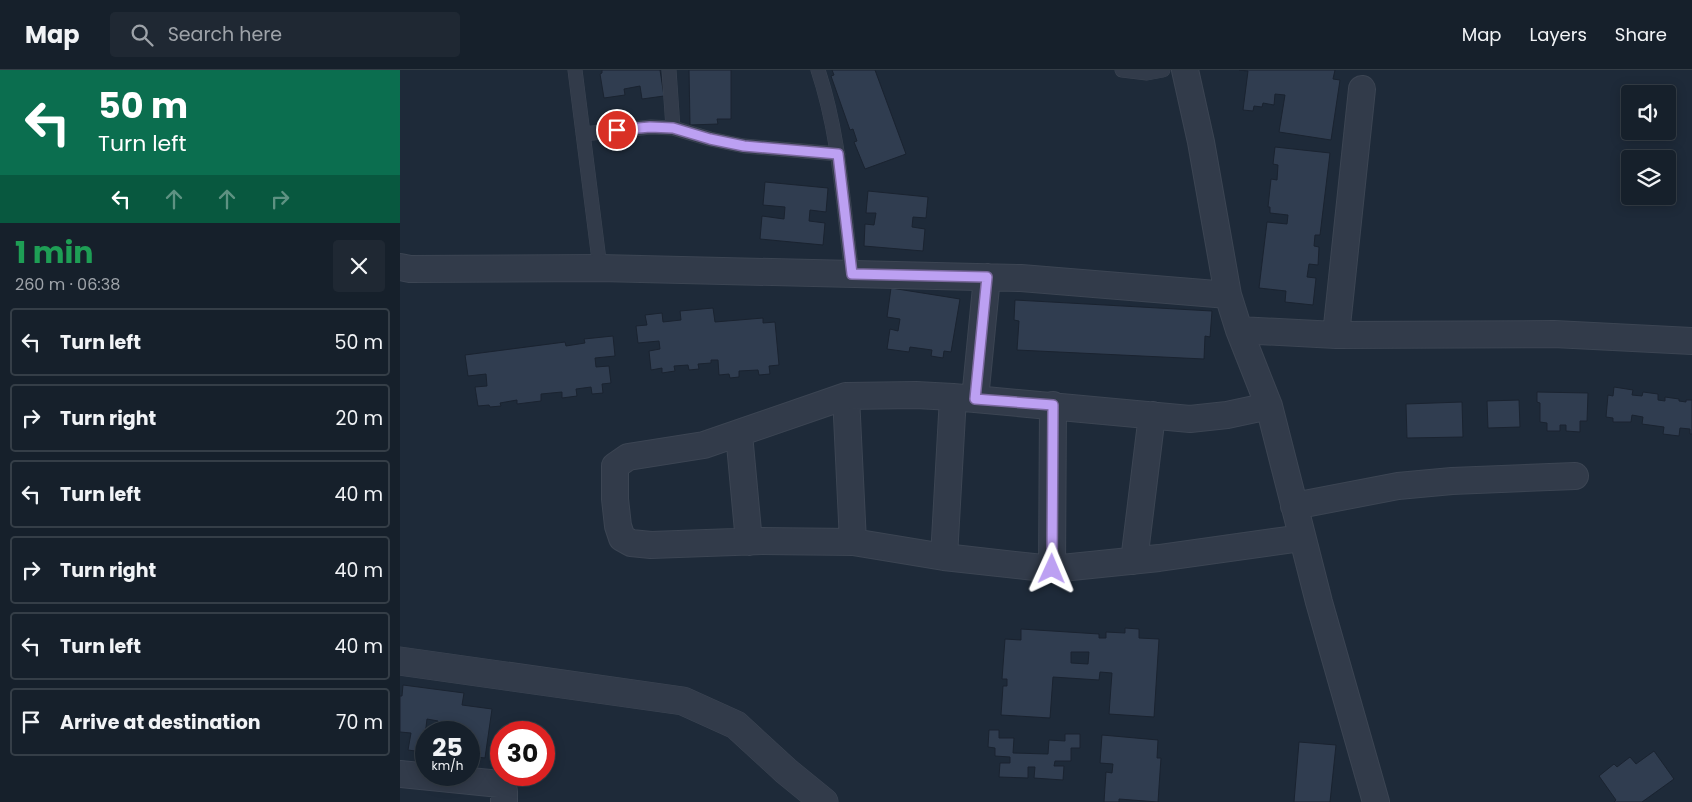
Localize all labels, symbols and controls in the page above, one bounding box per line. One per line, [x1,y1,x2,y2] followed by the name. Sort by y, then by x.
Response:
[110,12,460,57] search box
[25,18,80,51] text: Map
[128,21,156,49] icon: search
[168,21,282,48] text: Search here
[1462,22,1502,47] text: Map
[1530,22,1587,47] text: Layers
[1615,22,1667,47] text: Share
[98,81,188,130] text: 50 m
[1621,85,1676,205] map controls
[1621,85,1676,140] button: sound
[15,90,80,155] icon: left
[596,109,638,151] pin
[603,116,631,144] icon: arrive
[98,128,186,159] text: Turn left
[1621,150,1676,205] button: layers
[107,185,135,213] icon: left
[160,185,188,213] icon: ahead
[213,185,241,213] icon: ahead
[266,185,294,213] icon: right
[15,231,93,274] text: 1 min
[333,240,385,292] button: close
[15,273,120,296] text: 260 m · 06:38
[17,328,45,356] icon: left
[60,329,141,356] text: Turn left
[334,329,383,356] text: 50 m
[17,404,45,432] icon: right
[60,405,156,432] text: Turn right
[335,405,383,432] text: 20 m
[17,480,45,508] icon: left
[60,481,141,508] text: Turn left
[334,481,383,508] text: 40 m
[1025,542,1077,594] position arrow
[17,556,45,584] icon: right
[60,557,156,584] text: Turn right
[334,557,383,584] text: 40 m
[17,632,45,660] icon: left
[60,633,141,660] text: Turn left
[334,633,383,660] text: 40 m
[17,708,45,736] icon: arrive
[60,709,261,736] text: Arrive at destination
[336,709,383,736] text: 70 m
[490,721,555,786] speed limit sign: 30
[432,730,463,765] text: 25
[432,757,463,774] text: km/h

